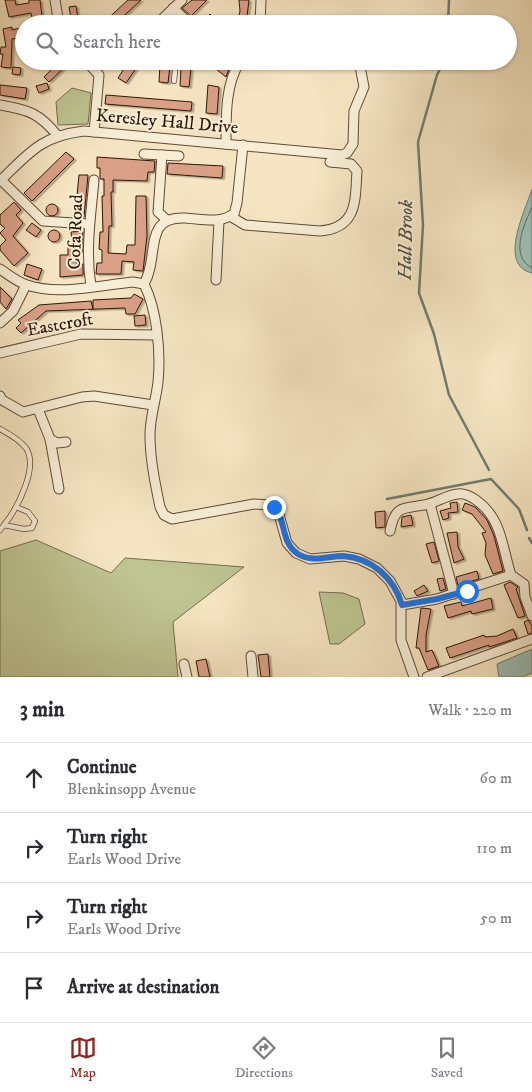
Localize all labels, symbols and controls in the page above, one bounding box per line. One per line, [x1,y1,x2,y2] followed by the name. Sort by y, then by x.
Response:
[15,15,517,70] search box
[33,29,61,57] icon: search
[73,31,161,54] text: Search here
[95,105,239,139] street label: Keresley Hall Drive
[64,194,88,270] street label: Cofa Road
[394,200,418,281] water label: Hall Brook
[25,308,95,342] street label: Eastcroft
[263,496,286,519] route end
[456,580,479,603] route start
[20,697,65,723] text: 3 min
[428,700,512,720] text: Walk · 220 m
[67,756,137,779] text: Continue
[20,764,48,792] icon: ahead
[480,768,512,788] text: 60 m
[67,779,196,799] text: Blenkinsopp Avenue
[67,826,147,849] text: Turn right
[20,834,48,862] icon: right
[476,838,512,858] text: 110 m
[67,849,181,869] text: Earls Wood Drive
[67,896,147,919] text: Turn right
[20,904,48,932] icon: right
[480,908,512,928] text: 50 m
[67,919,181,939] text: Earls Wood Drive
[20,974,48,1002] icon: arrive
[67,976,219,999] text: Arrive at destination
[69,1034,97,1082] tab: Map
[235,1034,293,1082] tab: Directions
[431,1034,463,1082] tab: Saved

